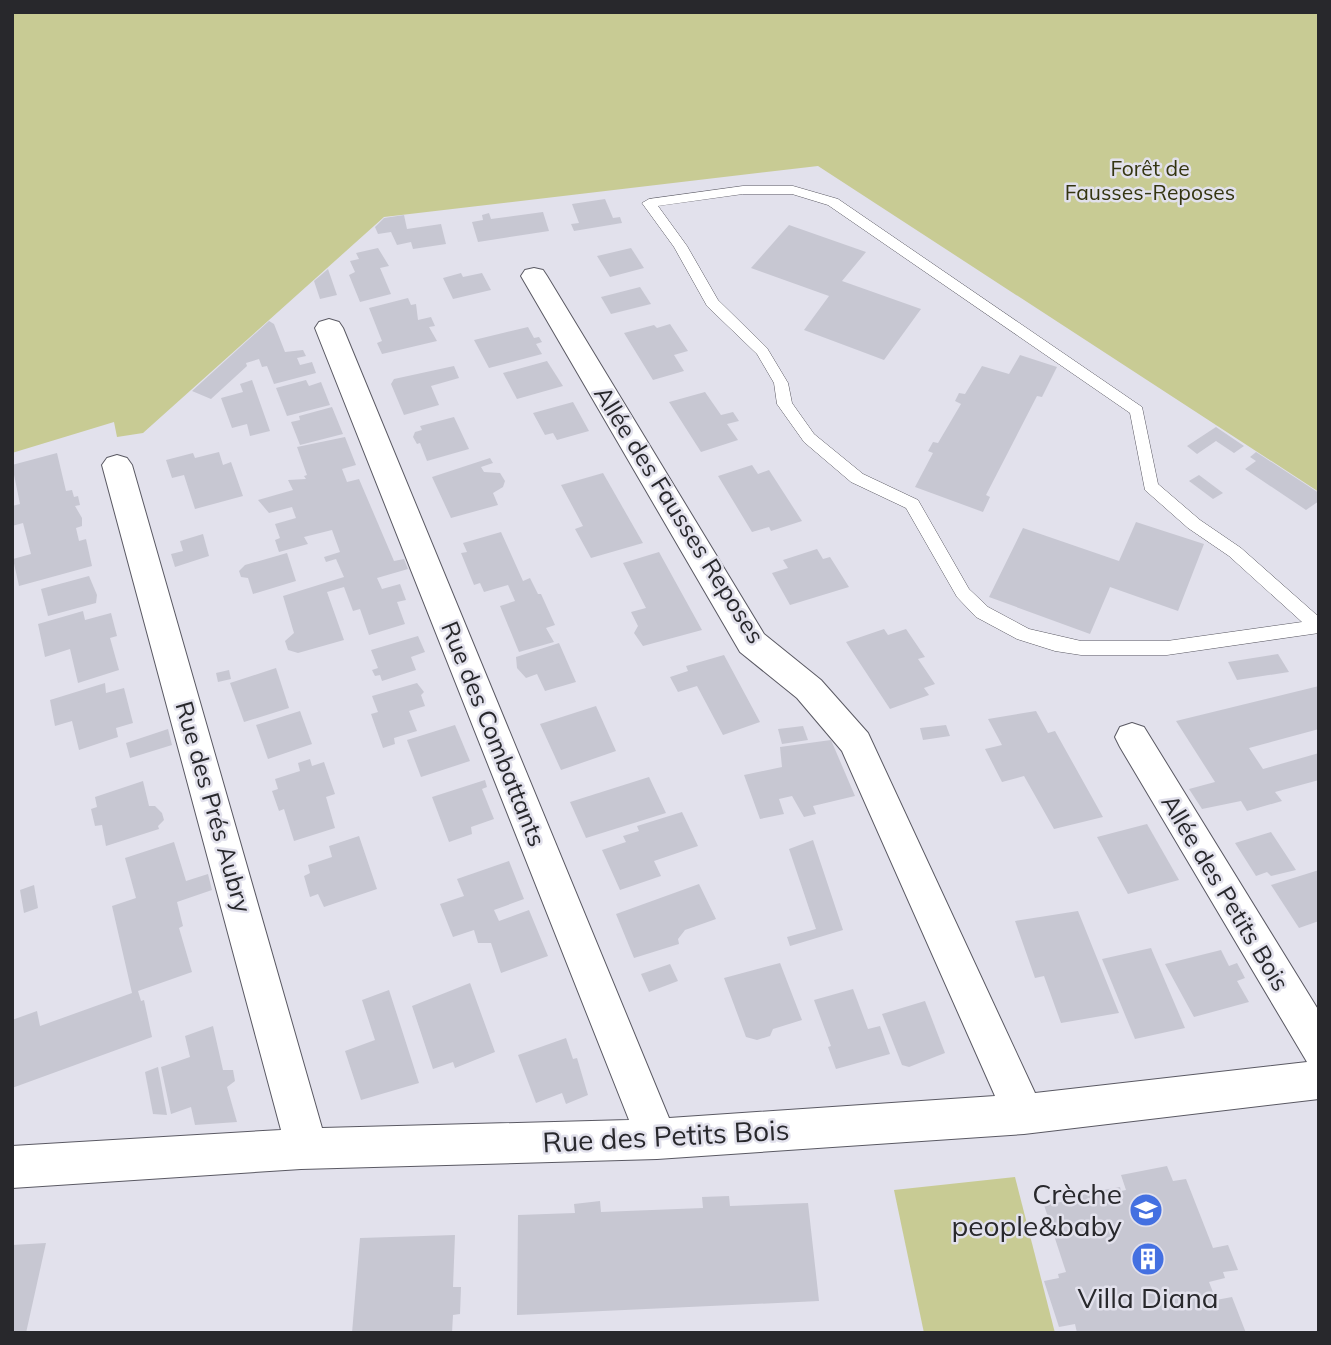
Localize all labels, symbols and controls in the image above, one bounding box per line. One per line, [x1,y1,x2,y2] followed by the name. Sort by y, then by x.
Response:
[1065,155,1235,205] park label: Forêt de Fausses-Reposes
[588,380,771,649] street label: Allée des Fausses Reposes
[435,617,553,850] street label: Rue des Combattants
[169,698,259,916] street label: Rue des Prés Aubry
[1155,789,1296,996] street label: Allée des Petits Bois
[542,1112,790,1159] street label: Rue des Petits Bois
[951,1176,1122,1243] place label: Crèche people&baby
[1127,1191,1165,1229] school or university icon: Crèche people&baby
[1129,1240,1167,1278] building icon: Villa Diana
[1077,1280,1219,1315] place label: Villa Diana

